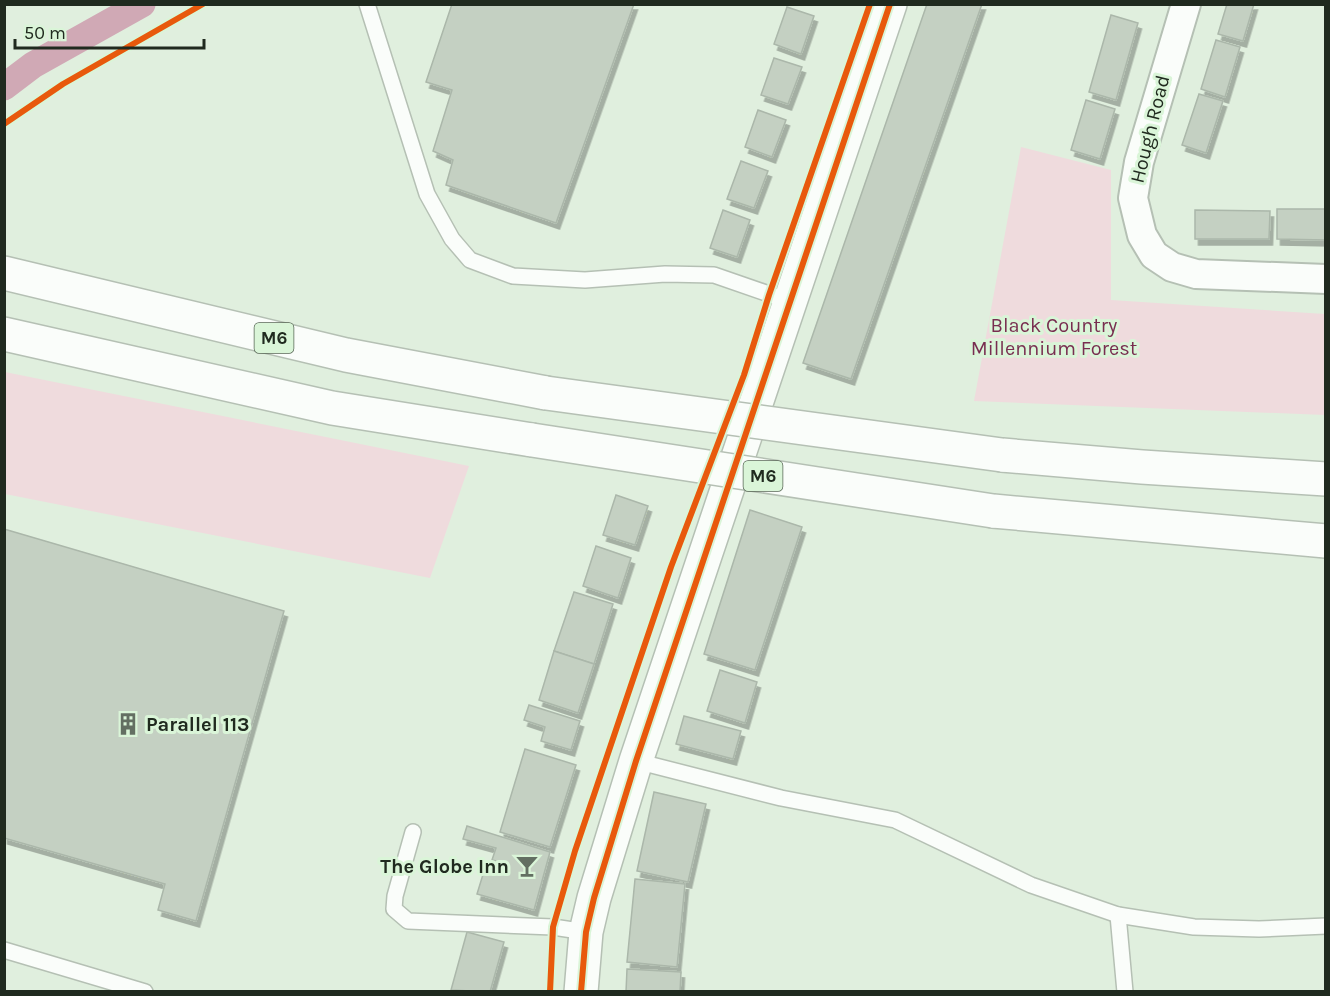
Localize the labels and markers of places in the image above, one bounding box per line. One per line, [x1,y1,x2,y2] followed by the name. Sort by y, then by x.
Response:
[115,711,141,737] building icon: Parallel 113
[146,713,250,736] place label: Parallel 113
[514,853,540,879] bar icon: The Globe Inn
[380,855,509,878] place label: The Globe Inn

